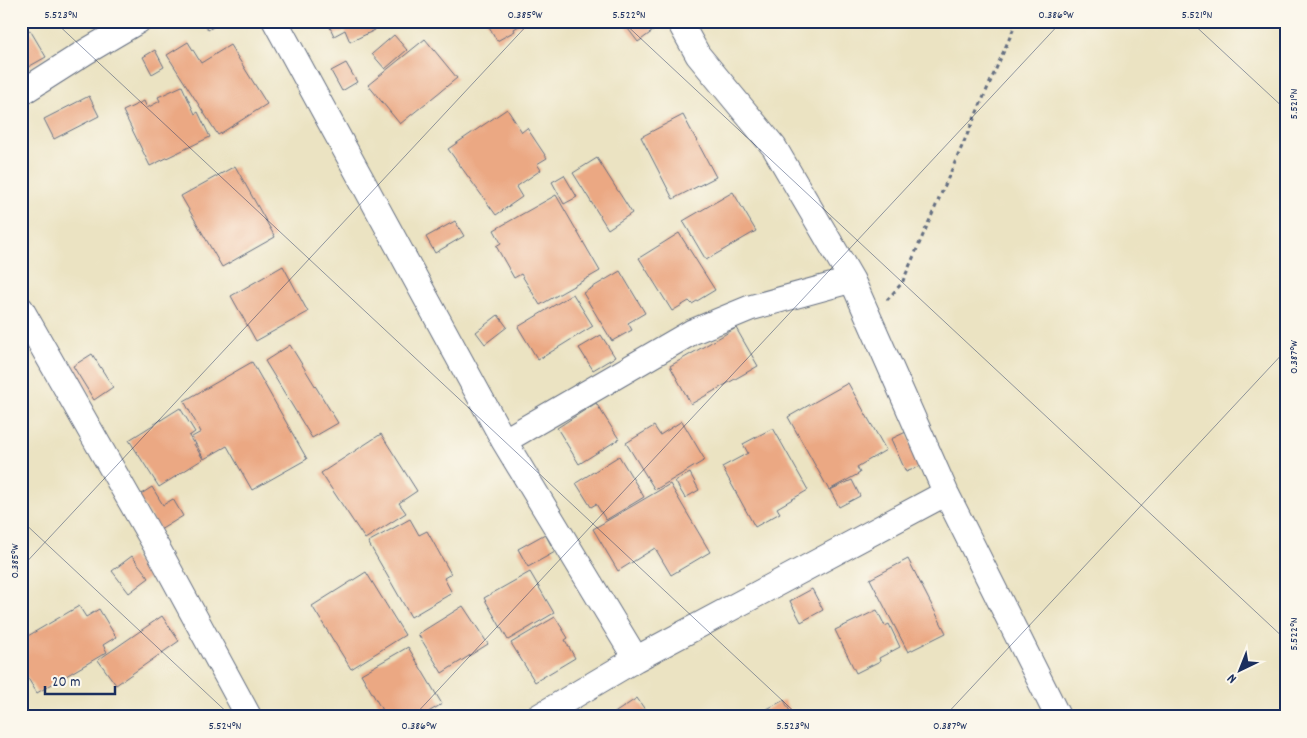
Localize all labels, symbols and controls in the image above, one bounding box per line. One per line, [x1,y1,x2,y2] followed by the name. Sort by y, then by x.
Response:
[44,7,78,24] text: 5.523°N
[508,7,543,24] text: 0.385°W
[612,7,646,24] text: 5.522°N
[1038,7,1074,24] text: 0.386°W
[1182,7,1212,24] text: 5.521°N
[1286,89,1303,119] text: 5.521°N
[1286,340,1303,374] text: 0.387°W
[7,543,24,578] text: 0.385°W
[1286,617,1303,651] text: 5.522°N
[1214,646,1264,696] north arrow
[45,663,115,695] scale bar
[1223,668,1242,688] text: N
[52,672,80,694] text: 20 m
[208,718,242,735] text: 5.524°N
[401,718,437,735] text: 0.386°W
[776,718,810,735] text: 5.523°N
[933,718,967,735] text: 0.387°W

